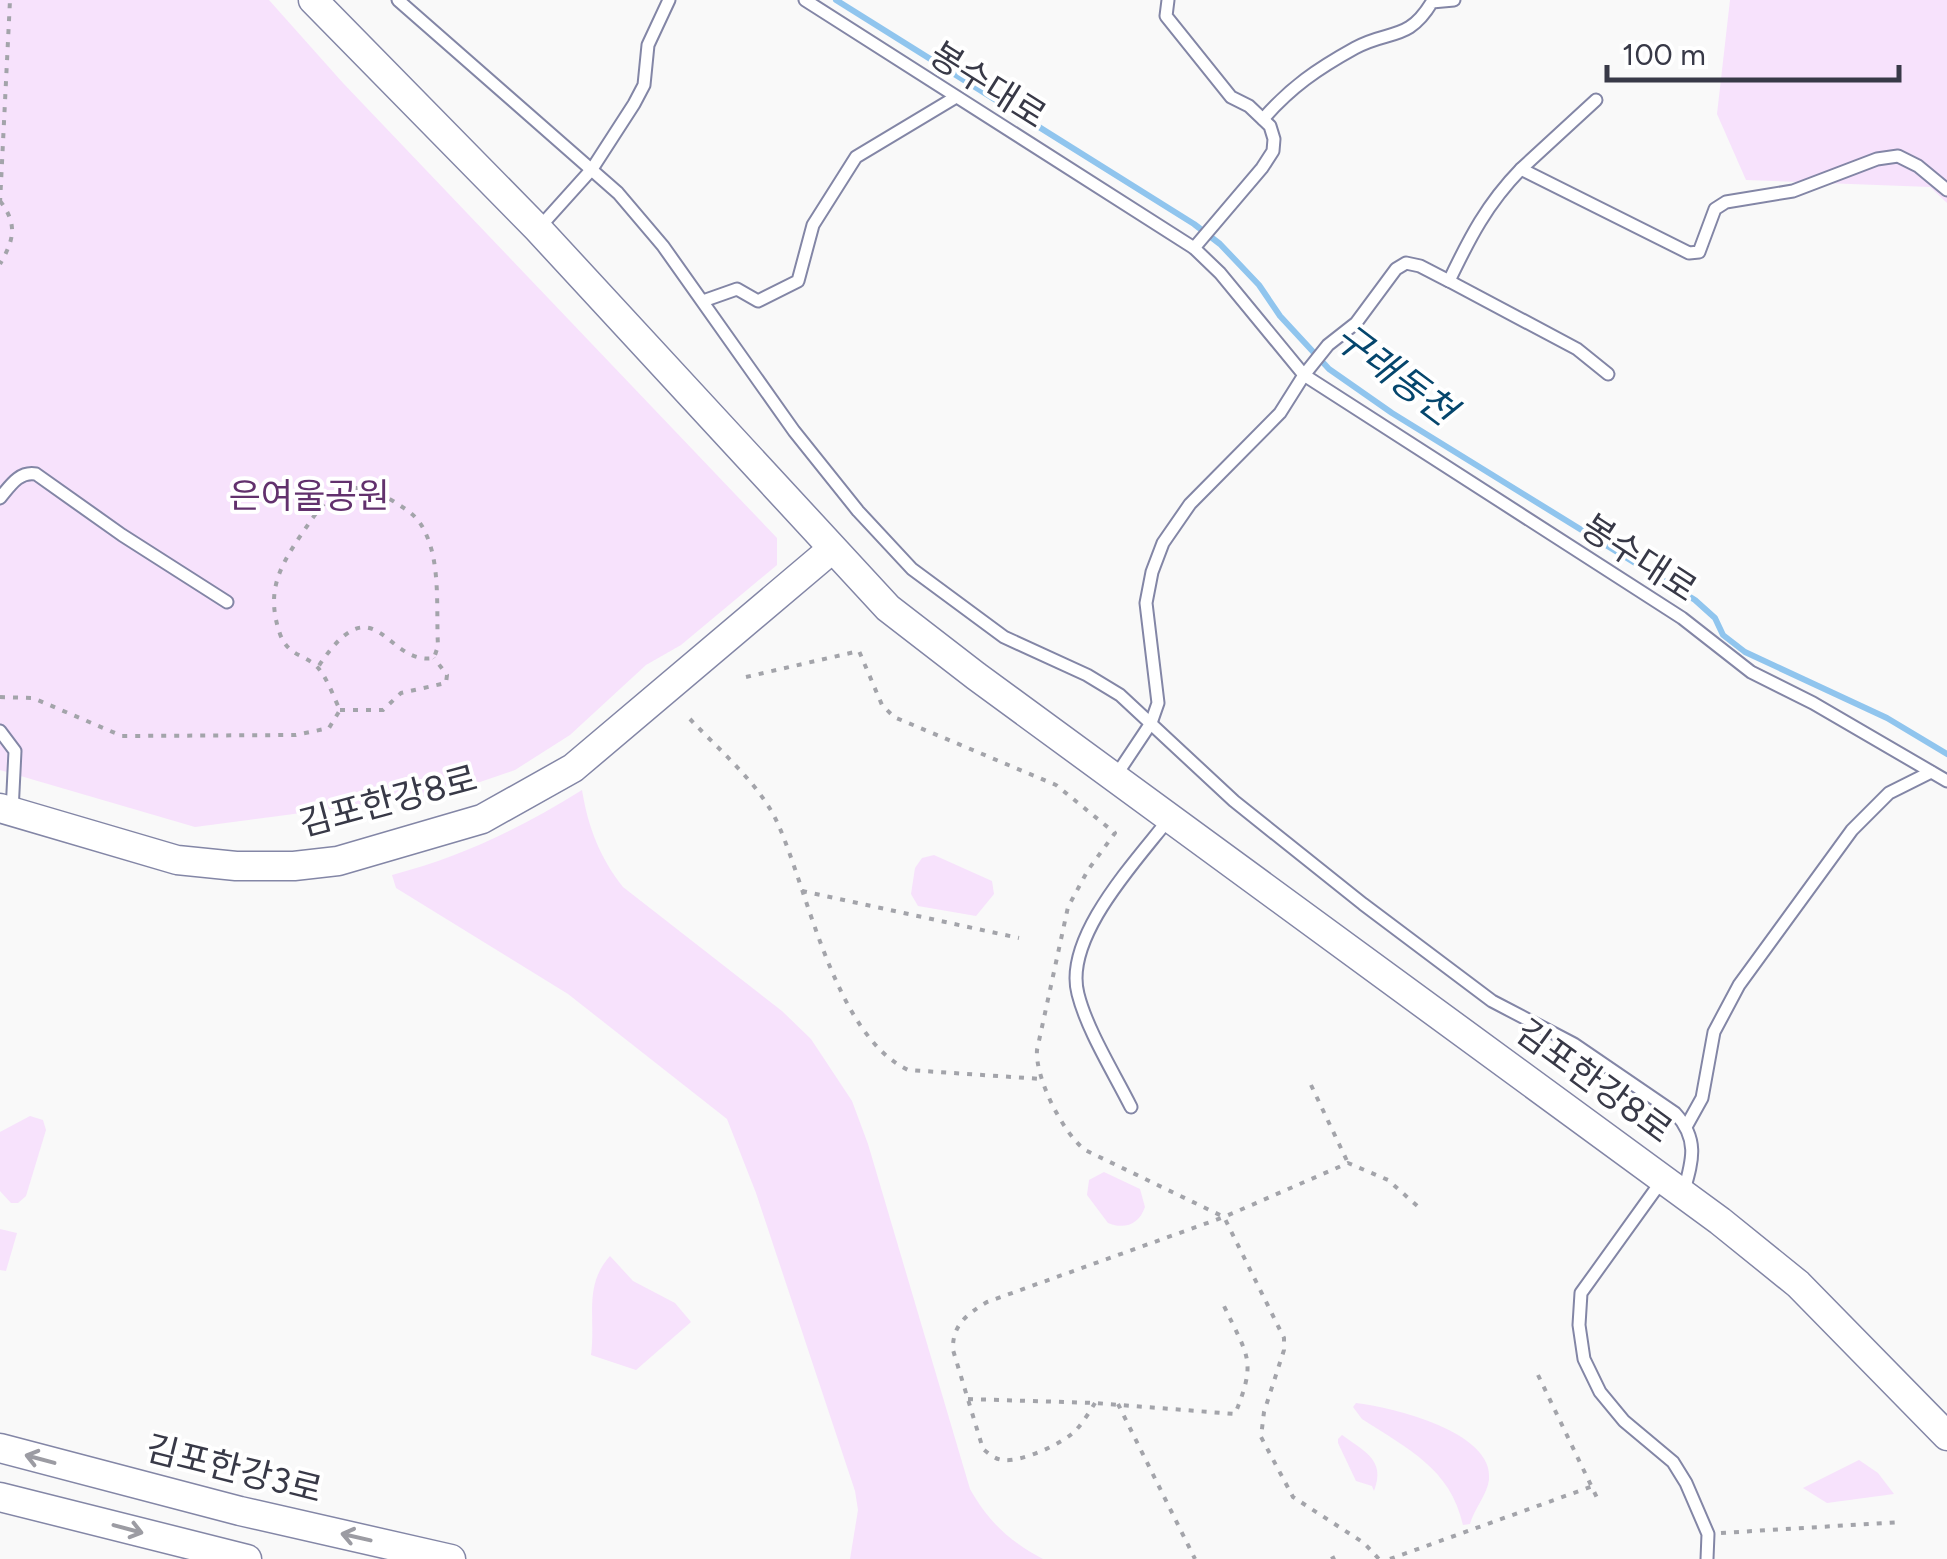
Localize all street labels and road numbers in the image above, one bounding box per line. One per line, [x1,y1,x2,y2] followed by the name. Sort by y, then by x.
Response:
[922,33,1054,137] street label: 봉수대로
[1574,505,1704,611] street label: 봉수대로
[294,757,482,845] street label: 김포한강8로
[1508,1010,1680,1152] street label: 김포한강8로
[142,1427,326,1511] street label: 김포한강3로

